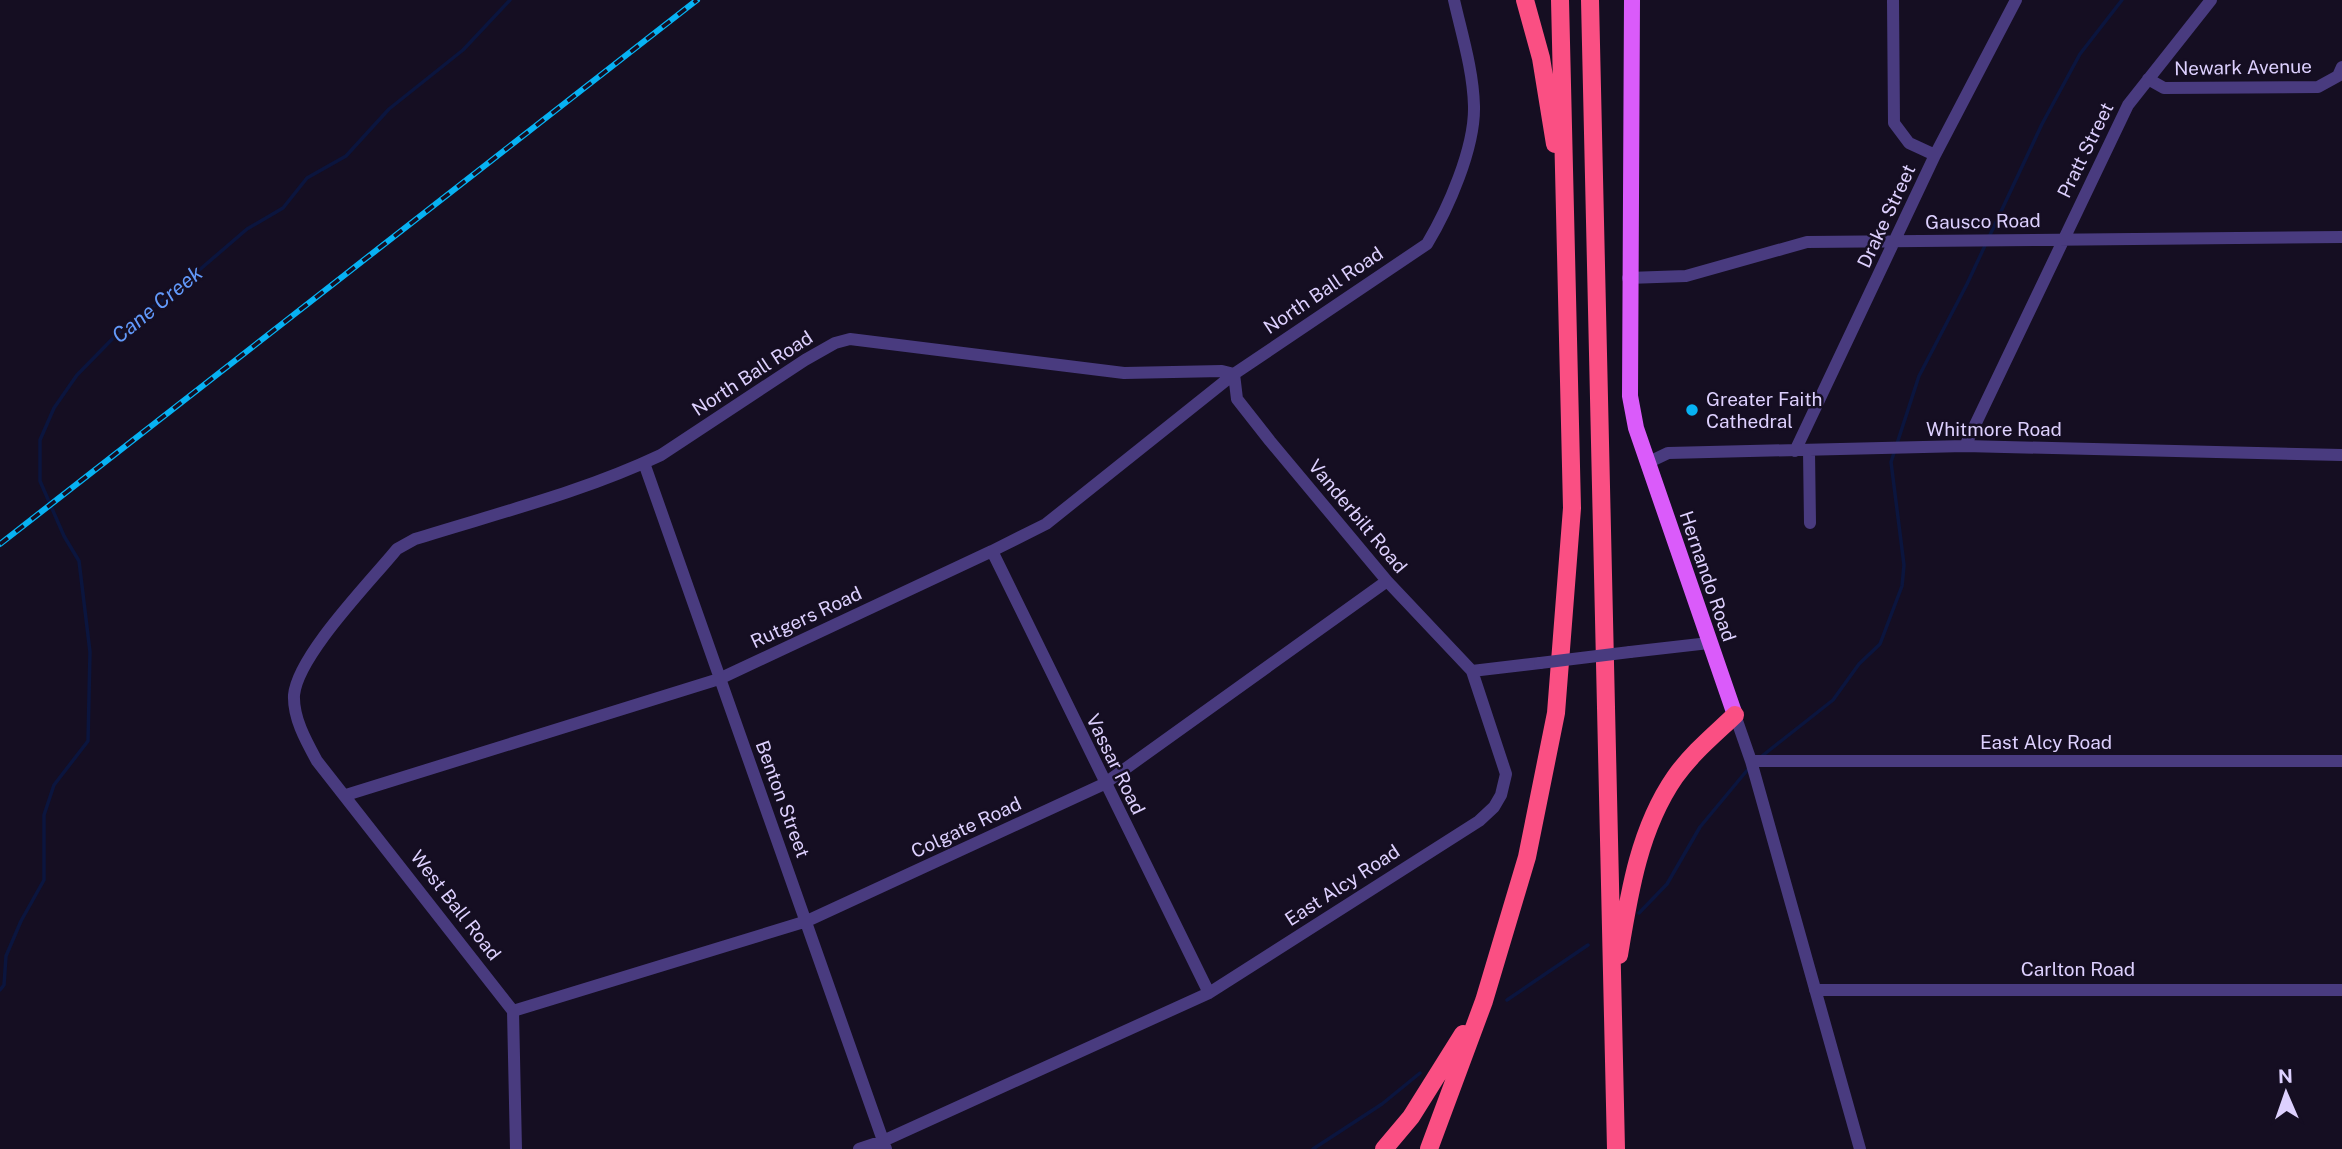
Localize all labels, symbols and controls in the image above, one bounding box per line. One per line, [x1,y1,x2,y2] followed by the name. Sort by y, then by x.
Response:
[2174,55,2312,79] street label: Newark Avenue
[2052,99,2118,201] street label: Pratt Street
[1852,161,1920,271] street label: Drake Street
[1925,209,2041,233] street label: Gausco Road
[1259,242,1387,338] street label: North Ball Road
[107,260,208,348] water label: Cane Creek
[688,326,816,420] street label: North Ball Road
[1706,388,1823,432] place label: Greater Faith Cathedral
[1684,402,1700,418] marker: Greater Faith Cathedral
[1926,418,2062,440] street label: Whitmore Road
[1304,455,1412,577] street label: Vanderbilt Road
[1675,508,1741,644] street label: Hernando Road
[747,582,865,652] street label: Rutgers Road
[1082,710,1150,818] street label: Vassar Road
[1980,731,2112,753] street label: East Alcy Road
[752,737,814,861] street label: Benton Street
[908,792,1024,862] street label: Colgate Road
[1281,840,1403,930] street label: East Alcy Road
[406,846,506,964] street label: West Ball Road
[2021,958,2135,980] street label: Carlton Road
[2251,1058,2321,1128] north arrow
[2278,1065,2293,1087] text: N

